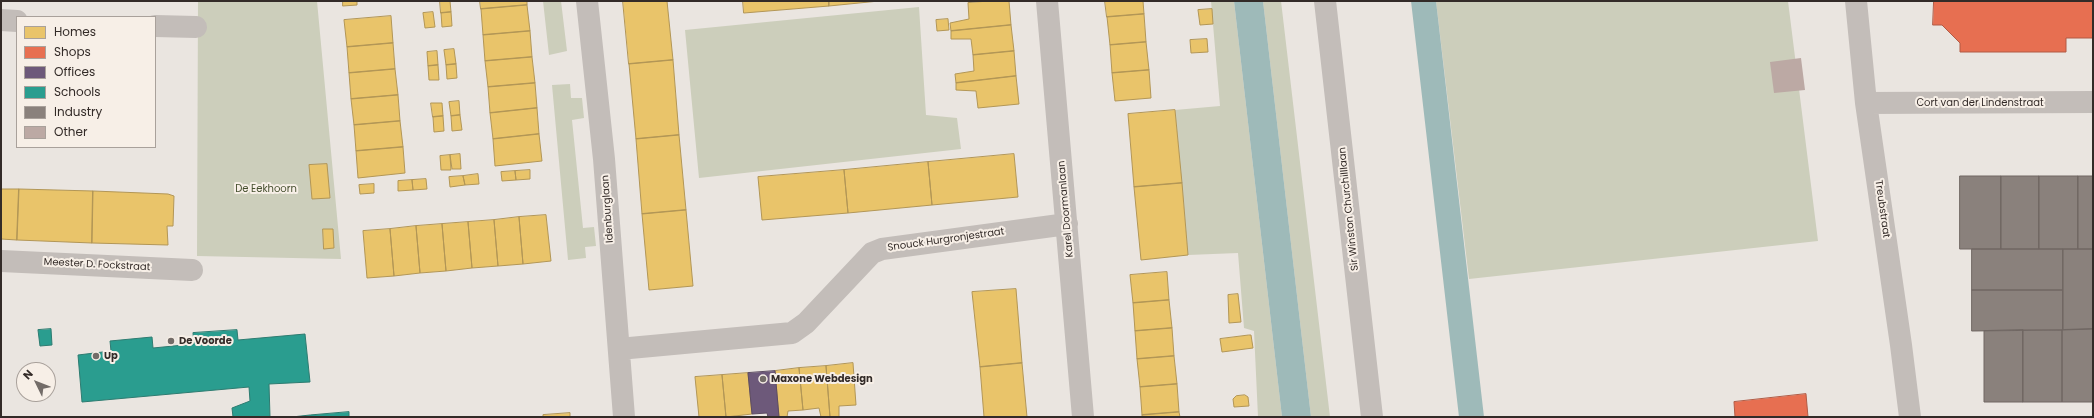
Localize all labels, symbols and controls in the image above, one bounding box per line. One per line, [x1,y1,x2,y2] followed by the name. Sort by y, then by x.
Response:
[16,16,156,148] legend
[54,23,96,40] text: Homes
[54,43,91,60] text: Shops
[54,63,95,80] text: Offices
[54,83,101,100] text: Schools
[1916,97,2044,109] street label: Cort van der Lindenstraat
[54,103,102,120] text: Industry
[54,123,87,140] text: Other
[1337,147,1361,271] street label: Sir Winston Churchilllaan
[1056,160,1076,258] street label: Karel Doormanlaan
[600,175,616,243] street label: Idenburglaan
[1872,179,1892,239] street label: Treubstraat
[235,183,297,195] park label: De Eekhoorn
[887,226,1005,254] street label: Snouck Hurgronjestraat
[43,256,151,274] street label: Meester D. Fockstraat
[179,335,232,347] place label: De Voorde
[166,336,176,346] marker: De Voorde
[104,350,118,362] place label: Up
[91,351,101,361] marker: Up
[16,362,56,402] north arrow
[19,366,37,383] text: N
[771,373,873,385] place label: Maxone Webdesign
[758,374,768,384] marker: Maxone Webdesign

